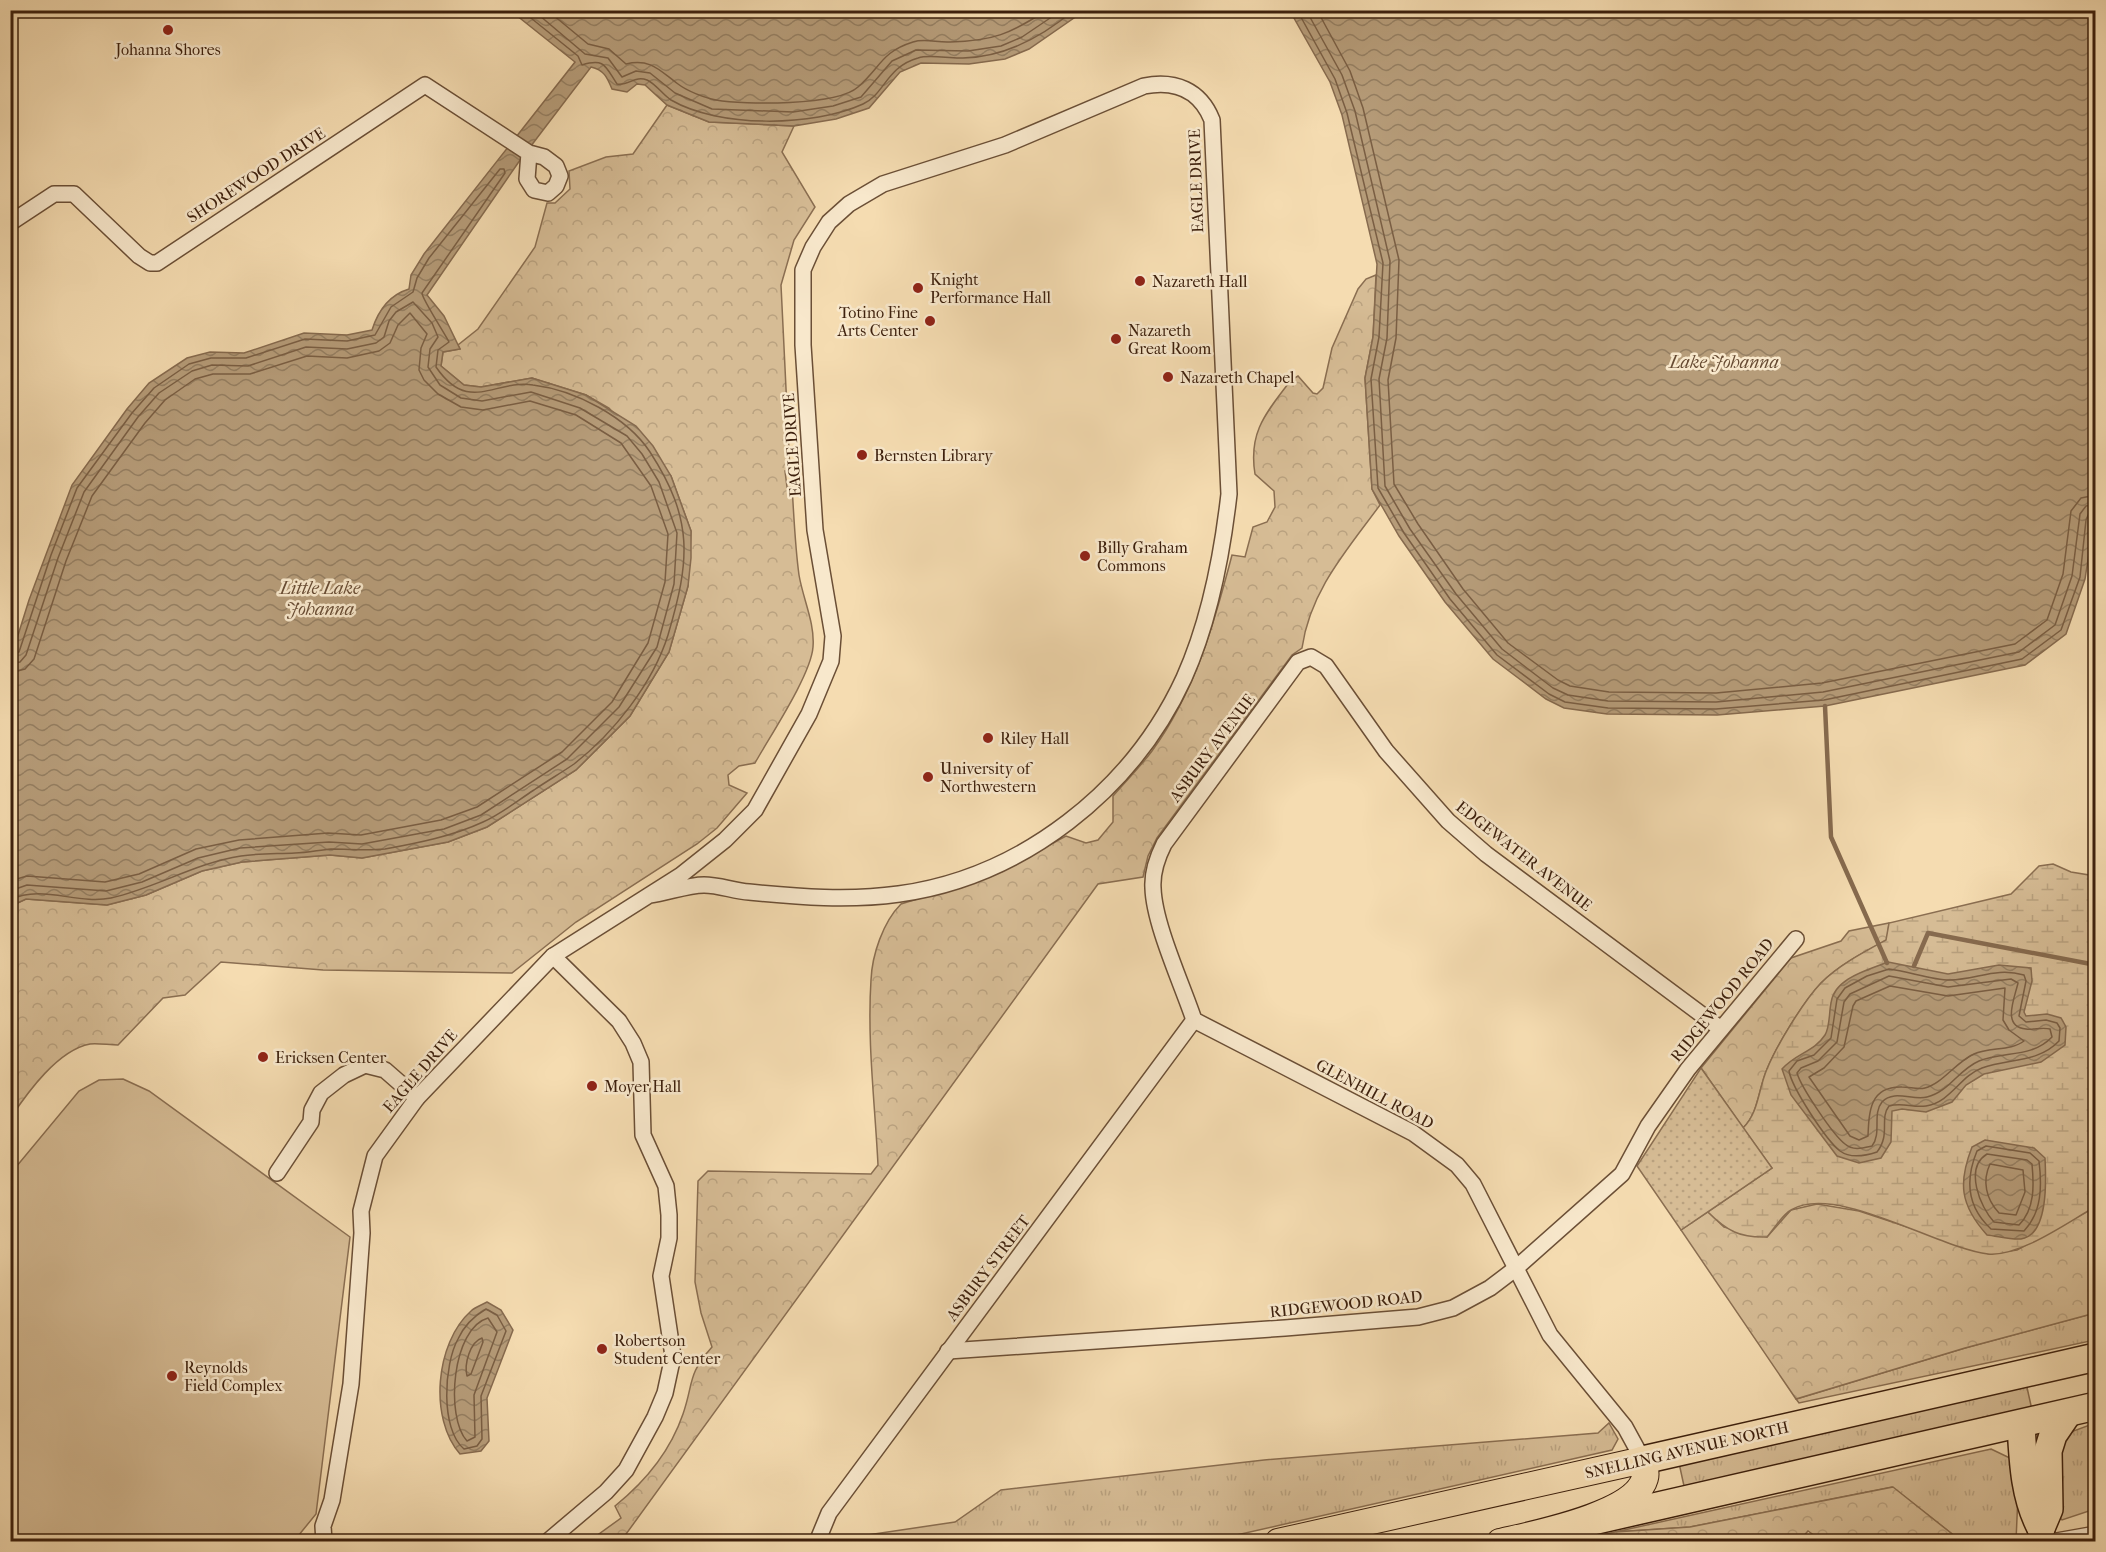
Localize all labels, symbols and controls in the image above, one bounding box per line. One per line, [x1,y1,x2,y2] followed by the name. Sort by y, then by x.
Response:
[161,23,175,37] marker: Johanna Shores
[113,40,221,59] place label: Johanna Shores
[183,123,329,227] street label: SHOREWOOD DRIVE
[1185,128,1207,233] street label: EAGLE DRIVE
[930,270,1052,307] place label: Knight Performance Hall
[1152,272,1248,291] place label: Nazareth Hall
[1133,274,1147,288] marker: Nazareth Hall
[911,281,925,295] marker: Knight Performance Hall
[836,303,918,340] place label: Totino Fine Arts Center
[923,314,937,328] marker: Totino Fine Arts Center
[1128,321,1212,358] place label: Nazareth Great Room
[1109,332,1123,346] marker: Nazareth Great Room
[1667,352,1779,373] water label: Lake Johanna
[1180,368,1295,387] place label: Nazareth Chapel
[1161,370,1175,384] marker: Nazareth Chapel
[779,392,805,498] street label: EAGLE DRIVE
[874,446,993,465] place label: Bernsten Library
[855,448,869,462] marker: Bernsten Library
[1097,538,1189,575] place label: Billy Graham Commons
[1078,549,1092,563] marker: Billy Graham Commons
[278,578,361,620] water label: Little Lake Johanna
[1165,690,1259,807] street label: ASBURY AVENUE
[1000,729,1070,748] place label: Riley Hall
[981,731,995,745] marker: Riley Hall
[940,759,1037,796] place label: University of Northwestern
[921,770,935,784] marker: University of Northwestern
[1452,797,1596,915] street label: EDGEWATER AVENUE
[1666,934,1778,1066] street label: RIDGEWOOD ROAD
[379,1025,461,1116] street label: EAGLE DRIVE
[275,1048,386,1067] place label: Ericksen Center
[256,1050,270,1064] marker: Ericksen Center
[1313,1055,1437,1133] street label: GLENHILL ROAD
[604,1077,682,1096] place label: Moyer Hall
[585,1079,599,1093] marker: Moyer Hall
[941,1211,1034,1325] street label: ASBURY STREET
[1269,1287,1423,1321] street label: RIDGEWOOD ROAD
[614,1331,720,1368] place label: Robertson Student Center
[595,1342,609,1356] marker: Robertson Student Center
[184,1358,283,1395] place label: Reynolds Field Complex
[165,1369,179,1383] marker: Reynolds Field Complex
[1583,1417,1791,1483] street label: SNELLING AVENUE NORTH

